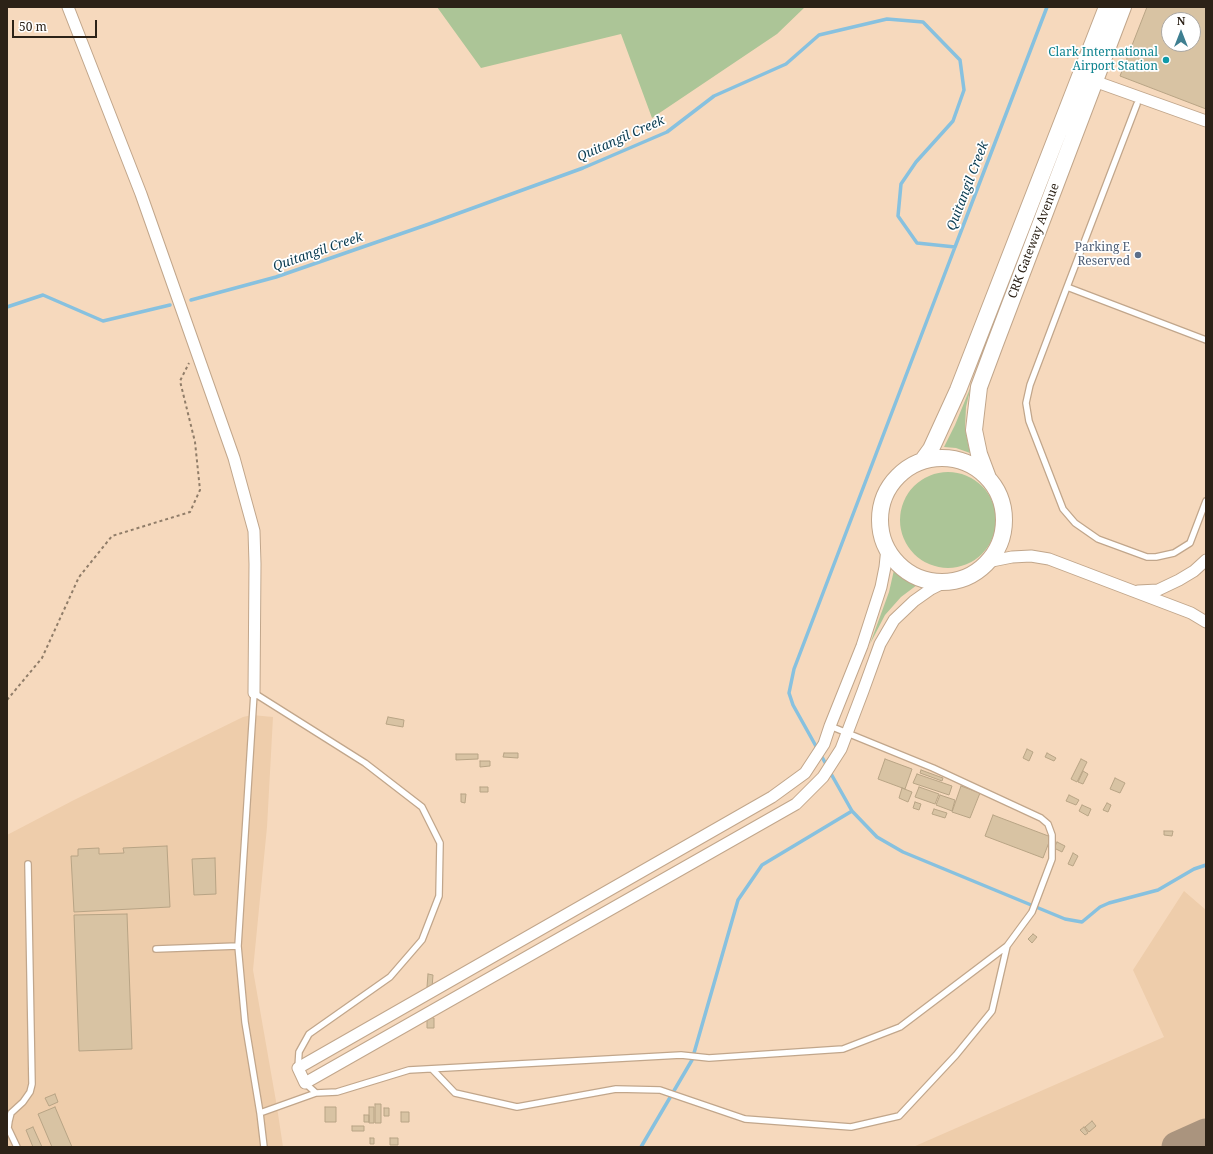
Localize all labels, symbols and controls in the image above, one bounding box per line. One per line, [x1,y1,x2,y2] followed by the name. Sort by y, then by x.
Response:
[14,12,99,38] scale bar
[1161,12,1201,52] north arrow
[1177,13,1185,28] text: N
[19,18,47,35] text: 50 m
[1048,46,1158,74] place label: Clark International Airport Station
[1161,55,1171,65] marker: Clark International Airport Station
[575,113,667,165] water label: Quitangil Creek
[944,139,992,233] water label: Quitangil Creek
[1005,181,1063,301] street label: CRK Gateway Avenue
[271,229,365,275] water label: Quitangil Creek
[1075,241,1130,269] place label: Parking E Reserved
[1133,250,1143,260] marker: Parking E Reserved

